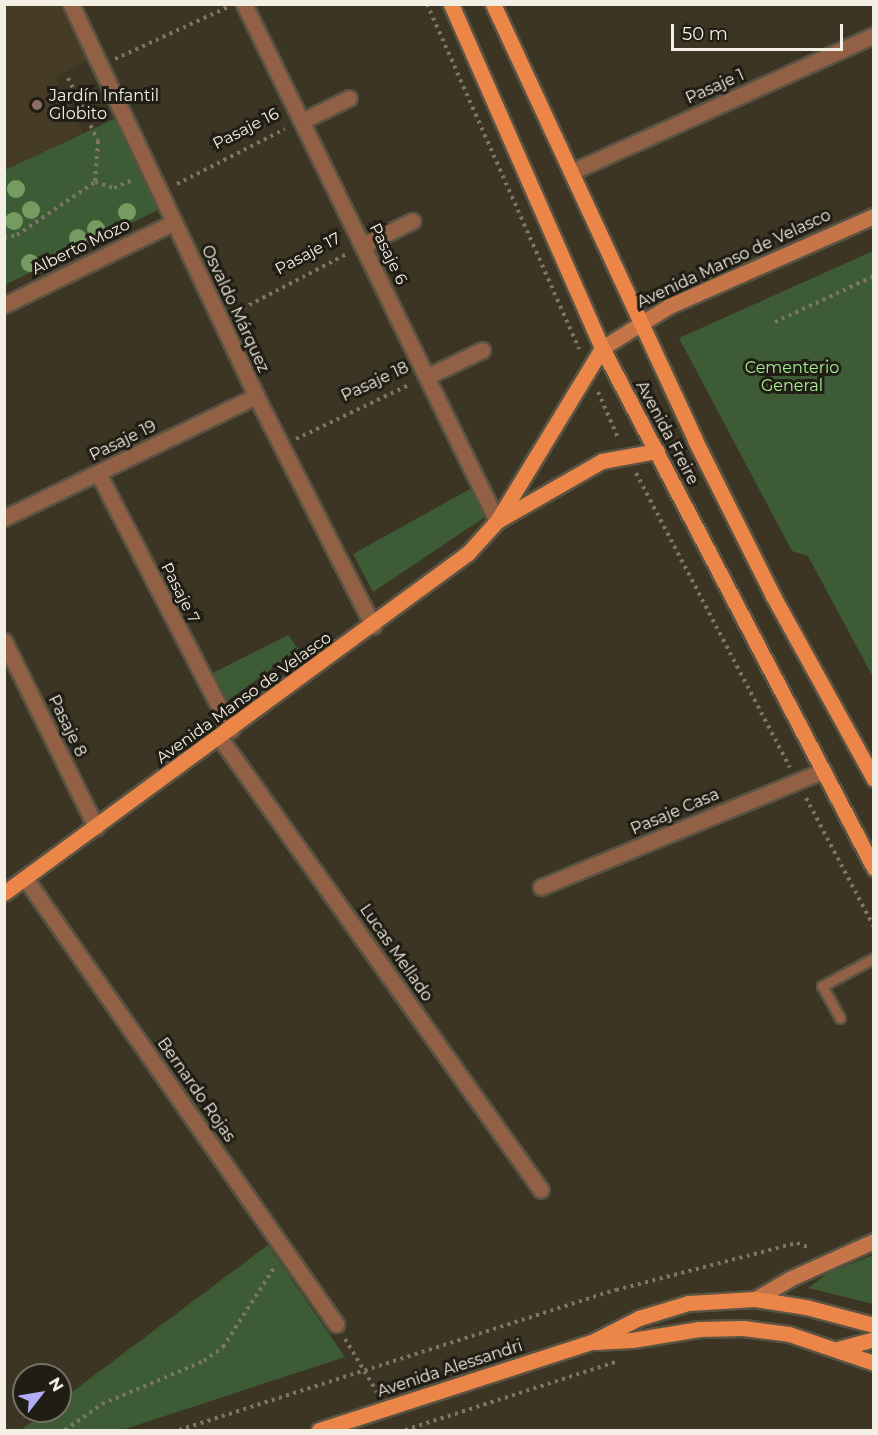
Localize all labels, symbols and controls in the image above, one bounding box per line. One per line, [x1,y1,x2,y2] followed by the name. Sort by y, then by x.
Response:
[674,12,846,50] scale bar
[682,23,728,45] text: 50 m
[683,66,747,108] street label: Pasaje 1
[49,86,159,124] place label: Jardín Infantil Globito
[30,98,44,112] marker: Jardín Infantil Globito
[210,104,282,154] street label: Pasaje 16
[634,206,834,312] street label: Avenida Manso de Velasco
[29,215,133,279] street label: Alberto Mozo
[365,220,411,288] street label: Pasaje 6
[272,229,344,279] street label: Pasaje 17
[197,242,273,376] street label: Osvaldo Márquez
[338,358,412,406] street label: Pasaje 18
[745,358,839,396] park label: Cementerio General
[632,378,702,488] street label: Avenida Freire
[87,417,159,465] street label: Pasaje 19
[157,559,203,627] street label: Pasaje 7
[153,628,335,768] street label: Avenida Manso de Velasco
[44,692,90,760] street label: Pasaje 8
[628,785,722,839] street label: Pasaje Casa
[355,901,437,1005] street label: Lucas Mellado
[153,1034,239,1146] street label: Bernardo Rojas
[375,1336,525,1402] street label: Avenida Alessandri
[12,1363,72,1423] north arrow
[45,1374,68,1395] text: N

